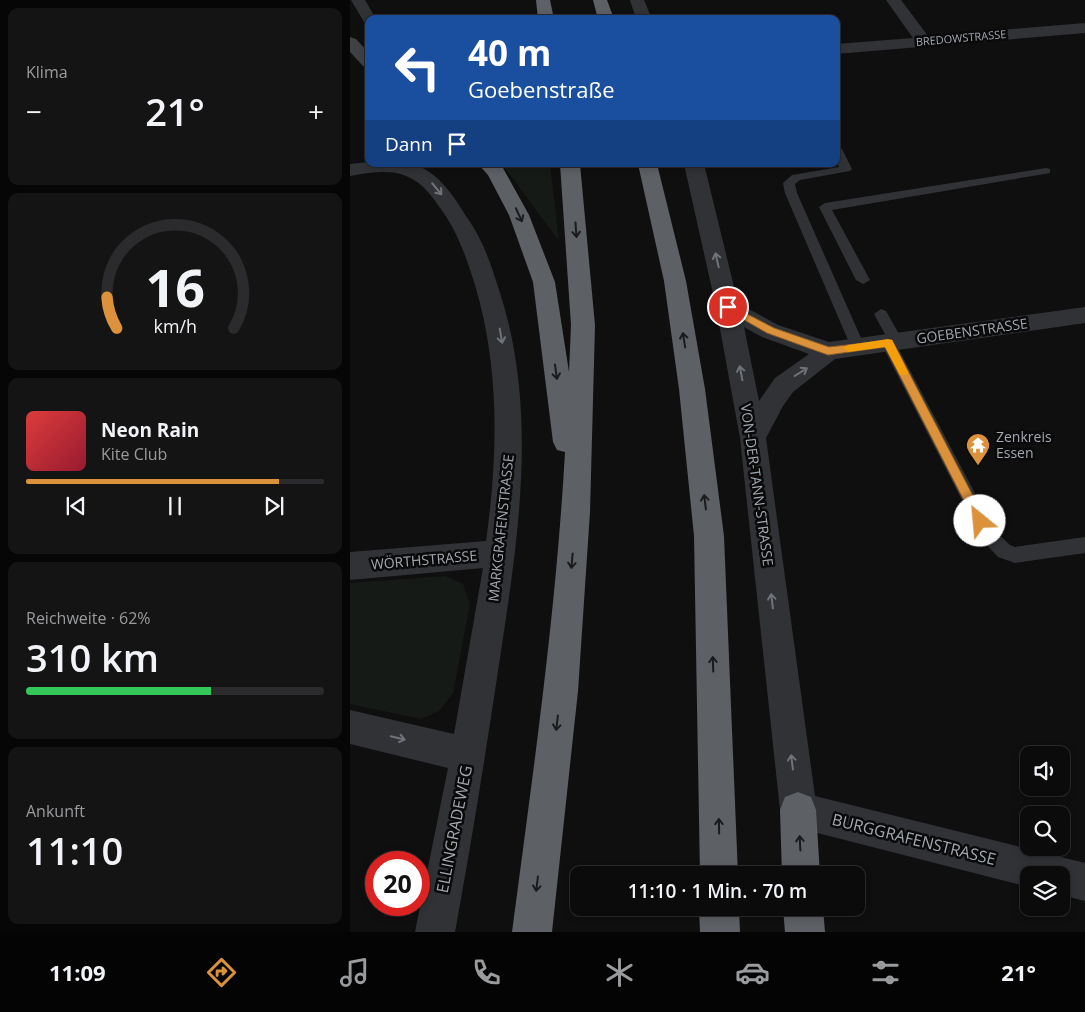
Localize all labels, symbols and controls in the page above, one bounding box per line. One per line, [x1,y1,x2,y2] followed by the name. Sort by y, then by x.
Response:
[915,26,1007,49] street label: BREDOWSTRASSE
[468,29,551,76] text: 40 m
[385,35,450,100] icon: left
[26,61,68,83] text: Klima
[468,74,614,104] text: Goebenstraße
[145,85,205,137] text: 21°
[26,92,42,130] text: −
[308,92,324,130] text: +
[443,130,471,158] icon: arrive
[385,131,433,157] text: Dann
[431,183,442,196] one-way arrow
[514,207,524,222] one-way arrow
[571,221,581,237] one-way arrow
[145,251,205,322] text: 16
[712,252,721,268] one-way arrow
[707,286,749,328] pin
[714,293,742,321] icon: arrive
[915,313,1029,348] street label: GOEBENSTRASSE
[153,314,197,338] text: km/h
[496,328,506,344] one-way arrow
[679,333,689,349] one-way arrow
[552,364,562,380] one-way arrow
[735,366,745,382] one-way arrow
[794,367,808,377] one-way arrow
[737,403,778,567] street label: VON-DER-TANN-STRASSE
[101,417,199,443] text: Neon Rain
[996,427,1052,462] place label: Zenkreis Essen
[965,432,991,466] temple icon: Zenkreis Essen
[101,443,167,465] text: Kite Club
[483,453,518,602] street label: MARKGRAFENSTRASSE
[62,492,90,520] icon: previous
[161,492,189,520] icon: pause
[260,492,288,520] icon: next
[700,494,710,510] one-way arrow
[953,494,1005,546] position arrow
[370,545,478,574] street label: WÖRTHSTRASSE
[567,553,577,569] one-way arrow
[767,593,777,609] one-way arrow
[26,607,151,629] text: Reichweite · 62%
[26,631,159,683] text: 310 km
[709,656,718,672] one-way arrow
[552,715,562,731] one-way arrow
[389,734,405,743] one-way arrow
[1020,746,1070,916] map controls
[1020,746,1070,796] button: sound
[787,754,797,770] one-way arrow
[431,763,477,895] street label: ELLINGRADEWEG
[26,800,85,822] text: Ankunft
[1020,806,1070,856] button: search
[830,808,998,870] street label: BURGGRAFENSTRASSE
[714,819,724,835] one-way arrow
[26,824,123,876] text: 11:10
[795,835,804,851] one-way arrow
[365,851,430,916] speed limit sign: 20
[1020,866,1070,916] button: layers
[532,876,542,892] one-way arrow
[628,878,807,904] text: 11:10 · 1 Min. · 70 m
[204,955,239,990] icon: directions
[337,955,372,990] icon: music
[469,955,504,990] icon: phone
[602,955,637,990] icon: climate
[735,955,770,990] icon: car
[868,955,903,990] icon: filters
[49,957,106,987] text: 11:09
[1001,957,1036,987] text: 21°

